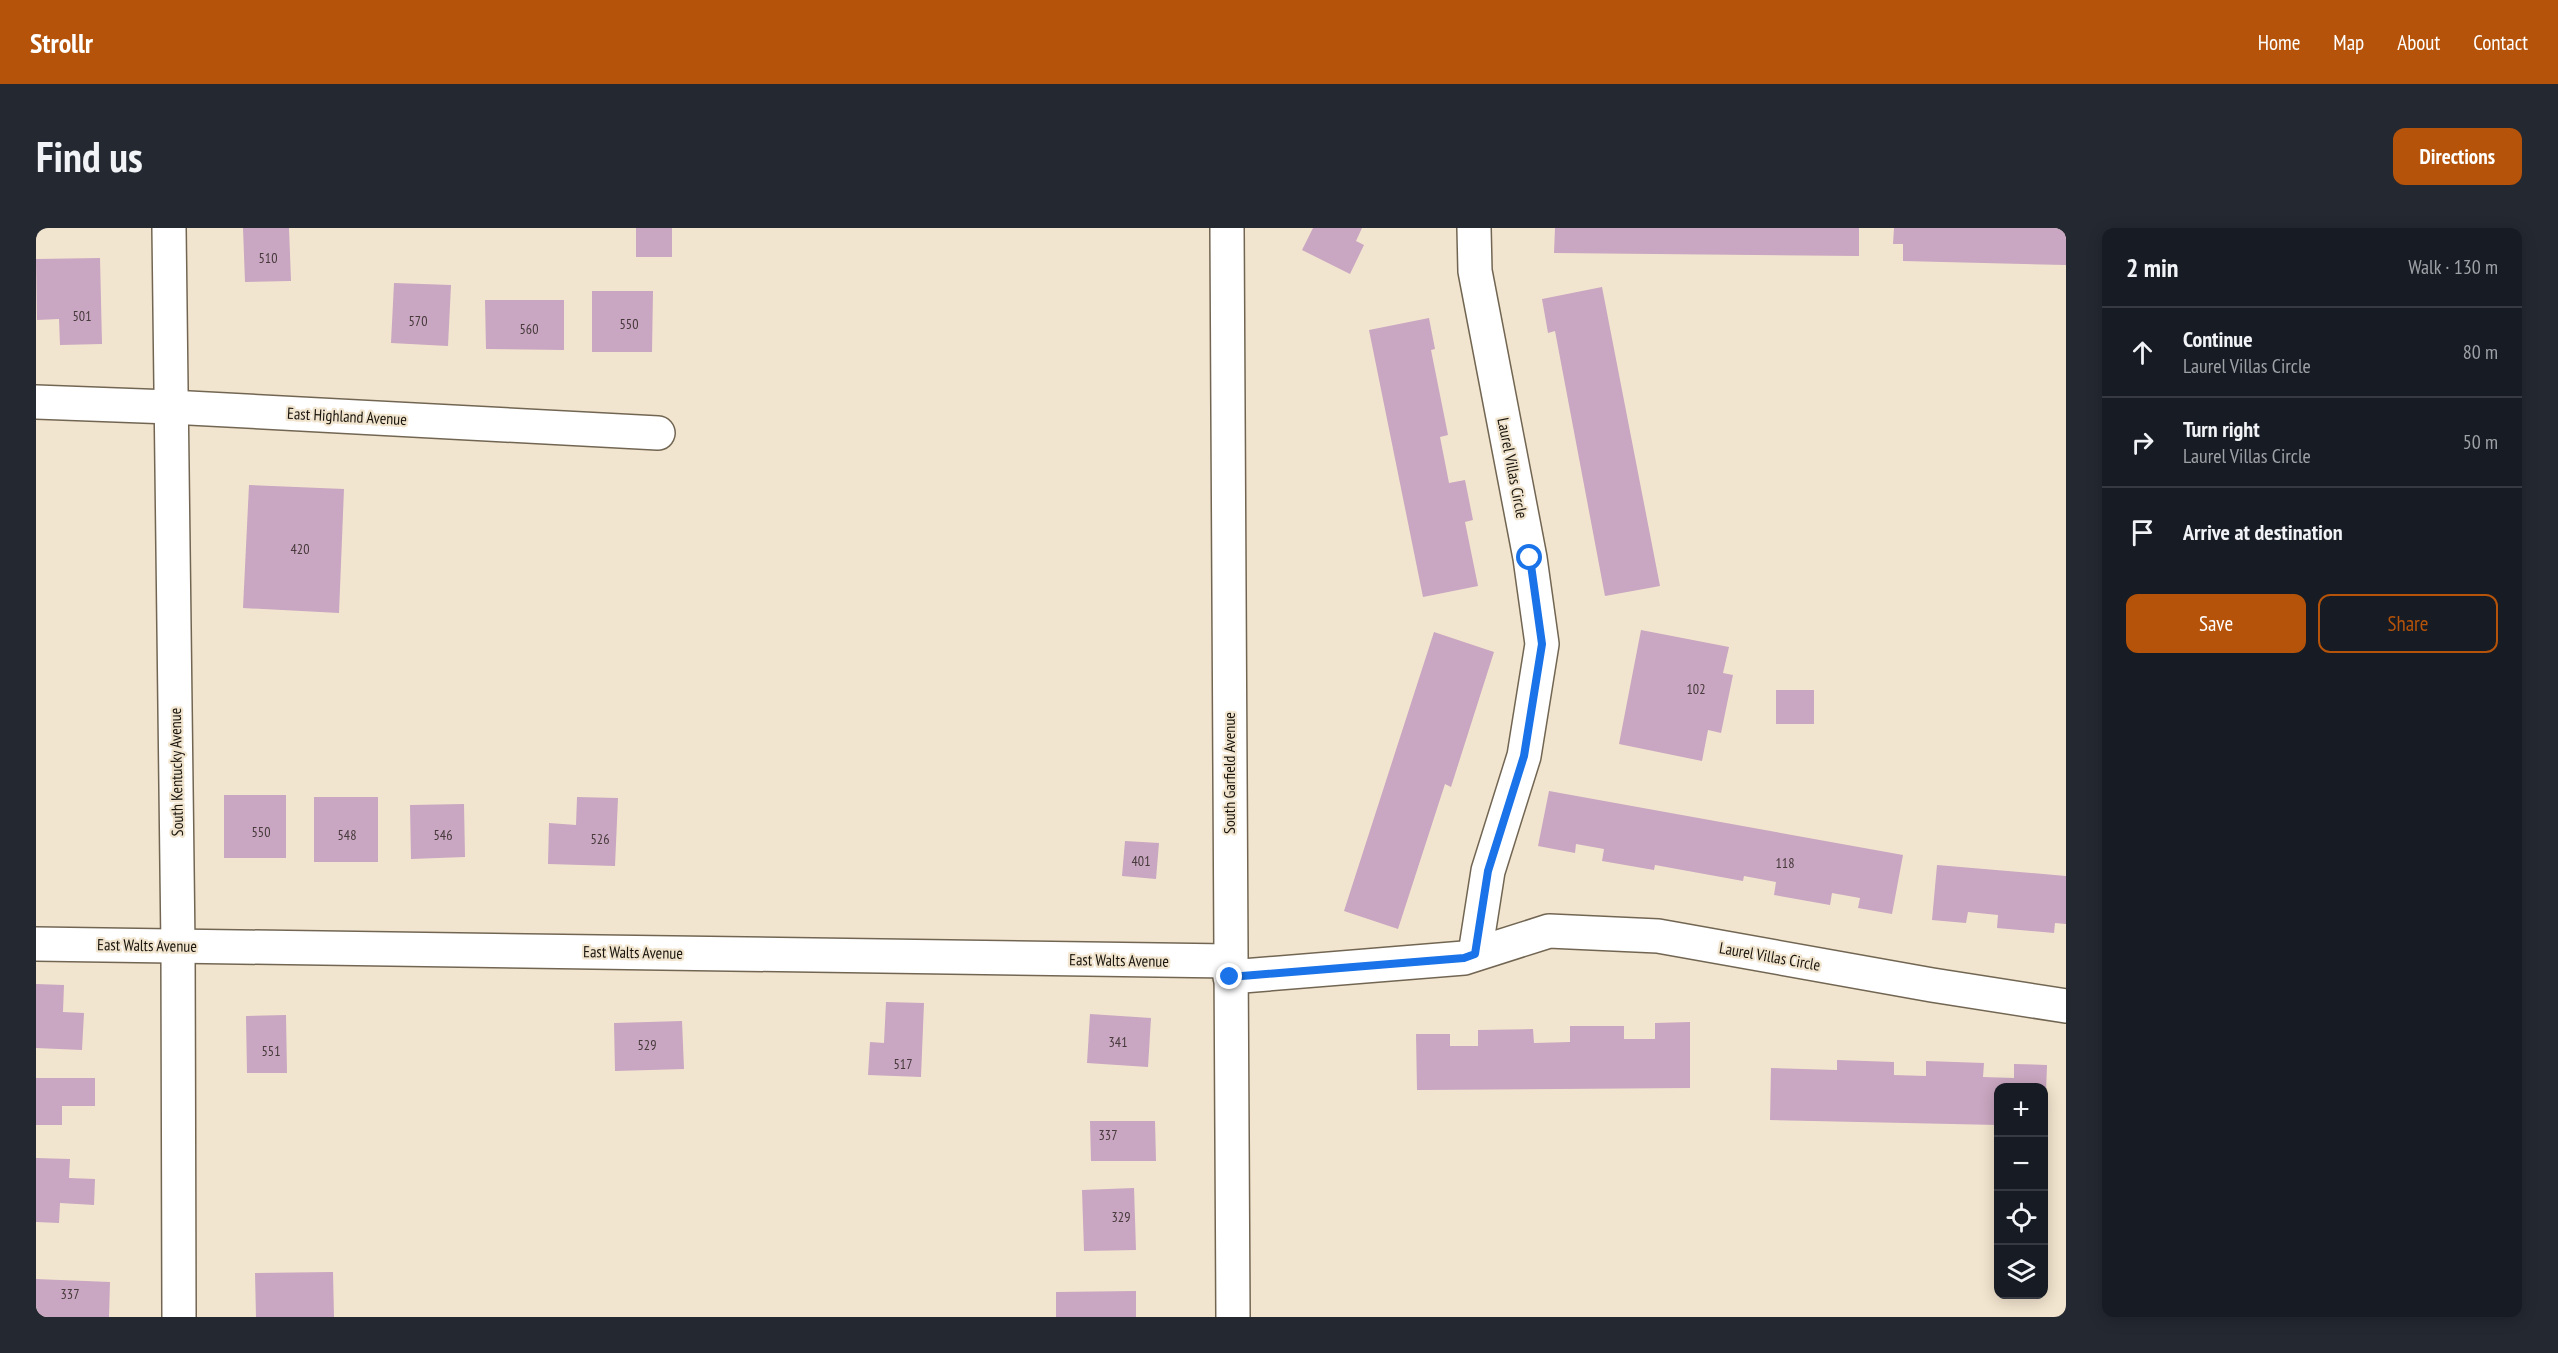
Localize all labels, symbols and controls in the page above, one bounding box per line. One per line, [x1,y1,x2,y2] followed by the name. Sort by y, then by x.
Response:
[30,24,93,61] text: Strollr
[2258,29,2300,56] text: Home
[2333,29,2364,56] text: Map
[2397,29,2440,56] text: About
[2473,29,2528,56] text: Contact
[2393,128,2522,185] button: Directions
[36,129,143,184] text: Find us
[259,249,277,267] house number: 510
[2126,251,2179,284] text: 2 min
[2408,254,2498,280] text: Walk · 130 m
[73,307,91,325] house number: 501
[409,312,427,330] house number: 570
[620,315,638,333] house number: 550
[520,320,538,338] house number: 560
[2183,325,2253,353] text: Continue
[2126,336,2159,369] icon: ahead
[2463,339,2498,365] text: 80 m
[2183,353,2311,379] text: Laurel Villas Circle
[287,403,407,429] street label: East Highland Avenue
[2183,415,2260,443] text: Turn right
[1493,416,1533,520] street label: Laurel Villas Circle
[2126,426,2159,459] icon: right
[2463,429,2498,455] text: 50 m
[2183,443,2311,469] text: Laurel Villas Circle
[2126,516,2159,549] icon: arrive
[2183,518,2343,546] text: Arrive at destination
[291,540,309,558] house number: 420
[1516,544,1542,570] route start
[2126,594,2306,653] button: Save
[2318,594,2498,653] button: Share
[1687,680,1705,698] house number: 102
[165,707,187,837] street label: South Kentucky Avenue
[1219,712,1239,834] street label: South Garfield Avenue
[252,823,270,841] house number: 550
[338,826,356,844] house number: 548
[434,826,452,844] house number: 546
[591,830,609,848] house number: 526
[1132,852,1150,870] house number: 401
[1776,854,1794,872] house number: 118
[97,934,197,956] street label: East Walts Avenue
[1718,937,1822,975] street label: Laurel Villas Circle
[583,941,683,963] street label: East Walts Avenue
[1069,949,1169,971] street label: East Walts Avenue
[1216,963,1242,989] route end
[1109,1033,1127,1051] house number: 341
[638,1036,656,1054] house number: 529
[262,1042,280,1060] house number: 551
[894,1055,912,1073] house number: 517
[1994,1083,2048,1299] map controls
[1994,1083,2048,1137] button: +
[1099,1126,1117,1144] house number: 337
[1994,1137,2048,1191] button: −
[1994,1191,2048,1245] button: locate
[1112,1208,1130,1226] house number: 329
[1994,1245,2048,1299] button: layers
[61,1285,79,1303] house number: 337

